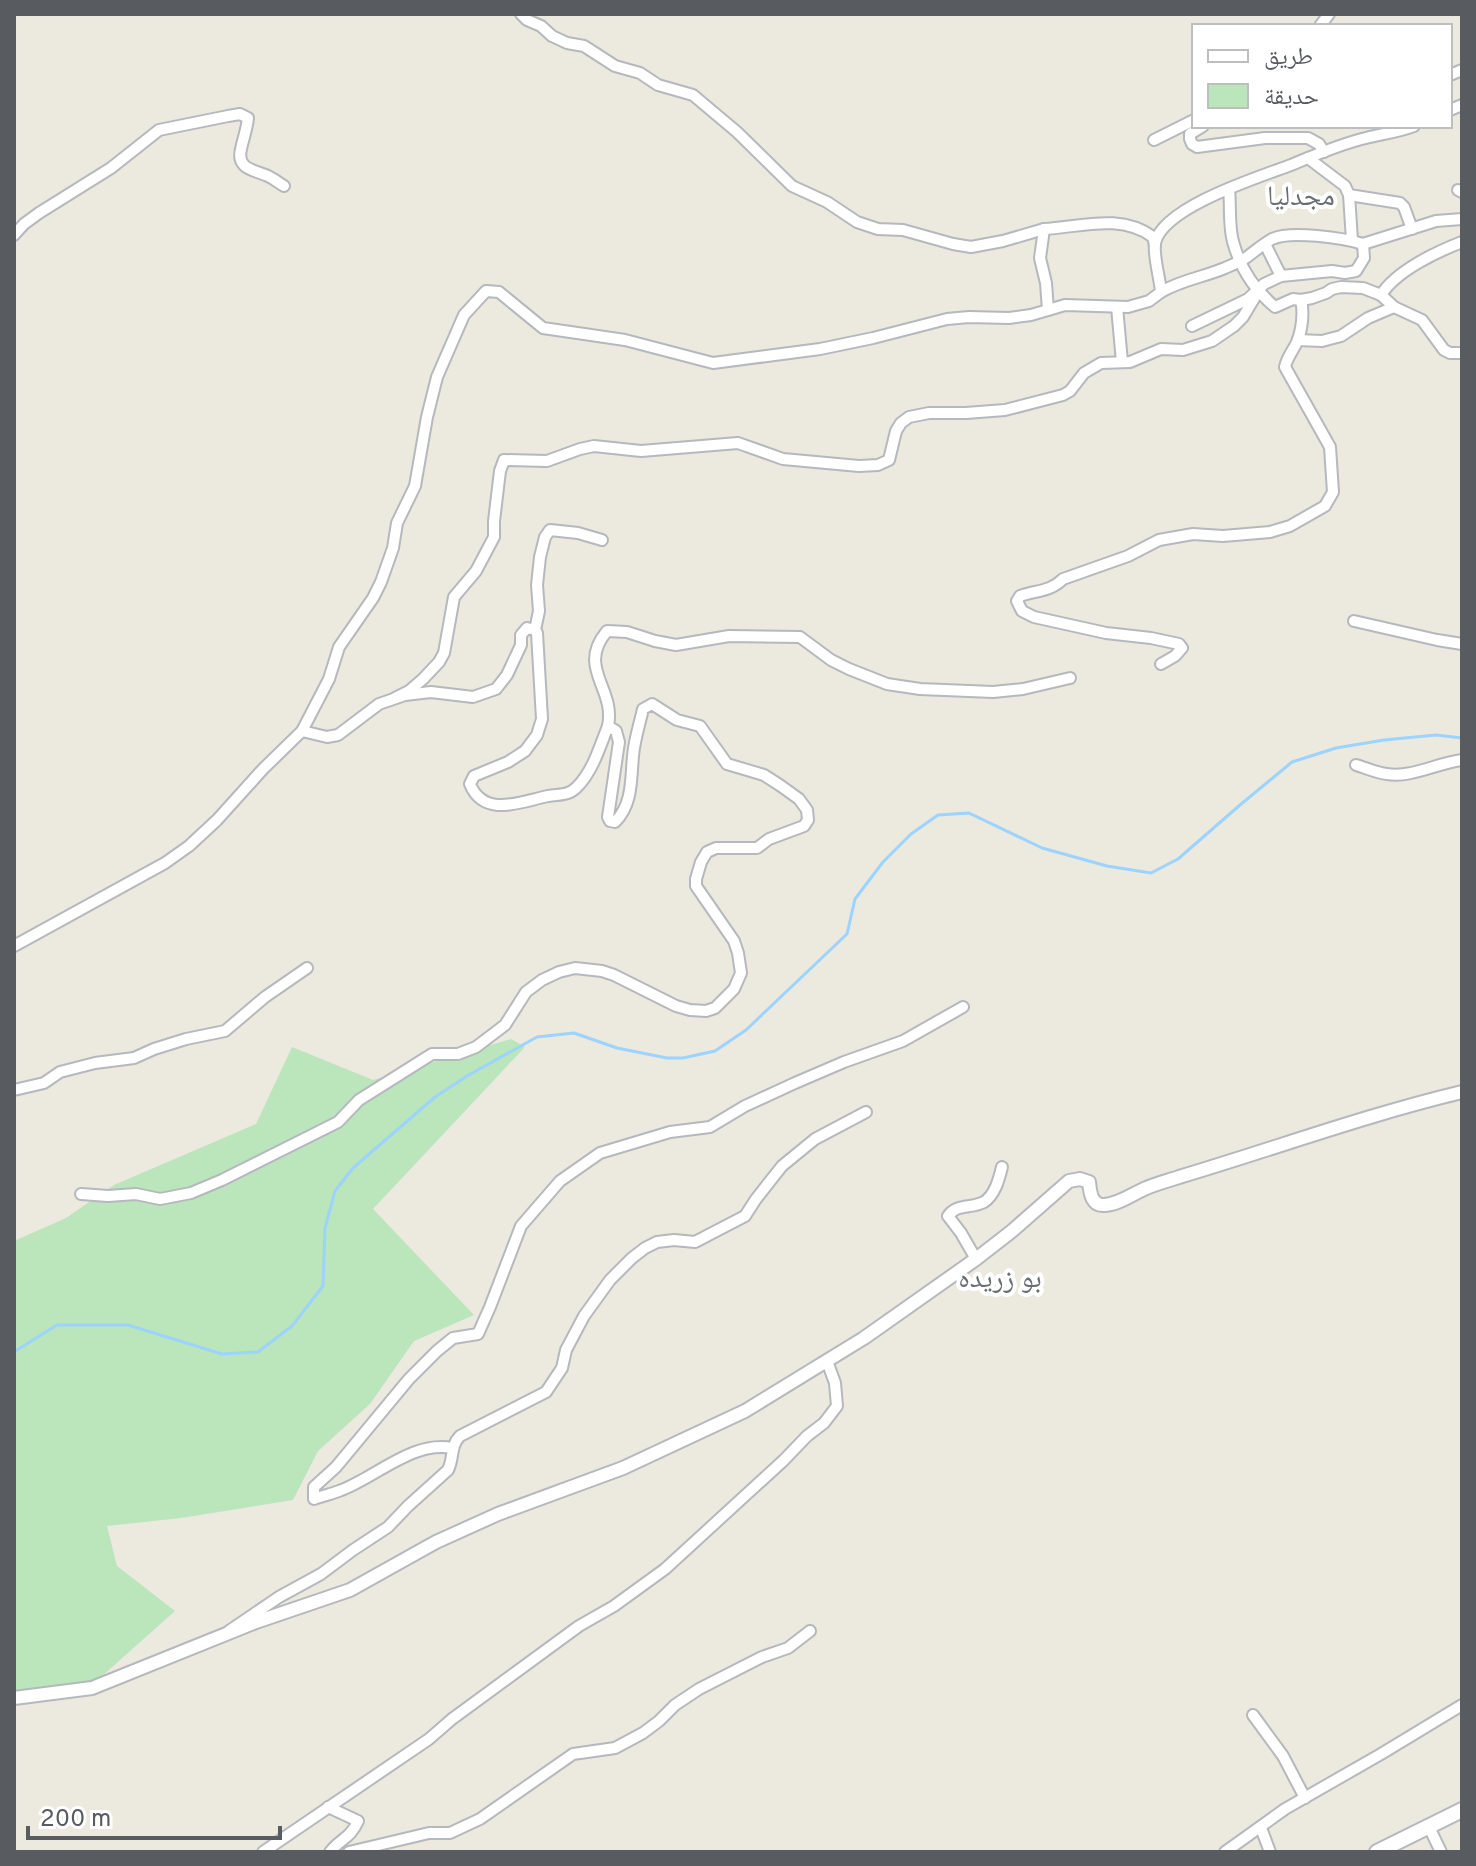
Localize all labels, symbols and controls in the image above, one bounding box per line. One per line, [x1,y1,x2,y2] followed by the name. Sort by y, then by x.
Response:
[1192,24,1452,128] legend
[1264,43,1313,73] text: طريق
[1264,83,1319,113] text: حديقة
[1267,180,1335,216] district label: مجدليا
[958,1262,1042,1298] district label: بو زريده
[28,1790,280,1840] scale bar
[40,1805,111,1835] text: 200 m

